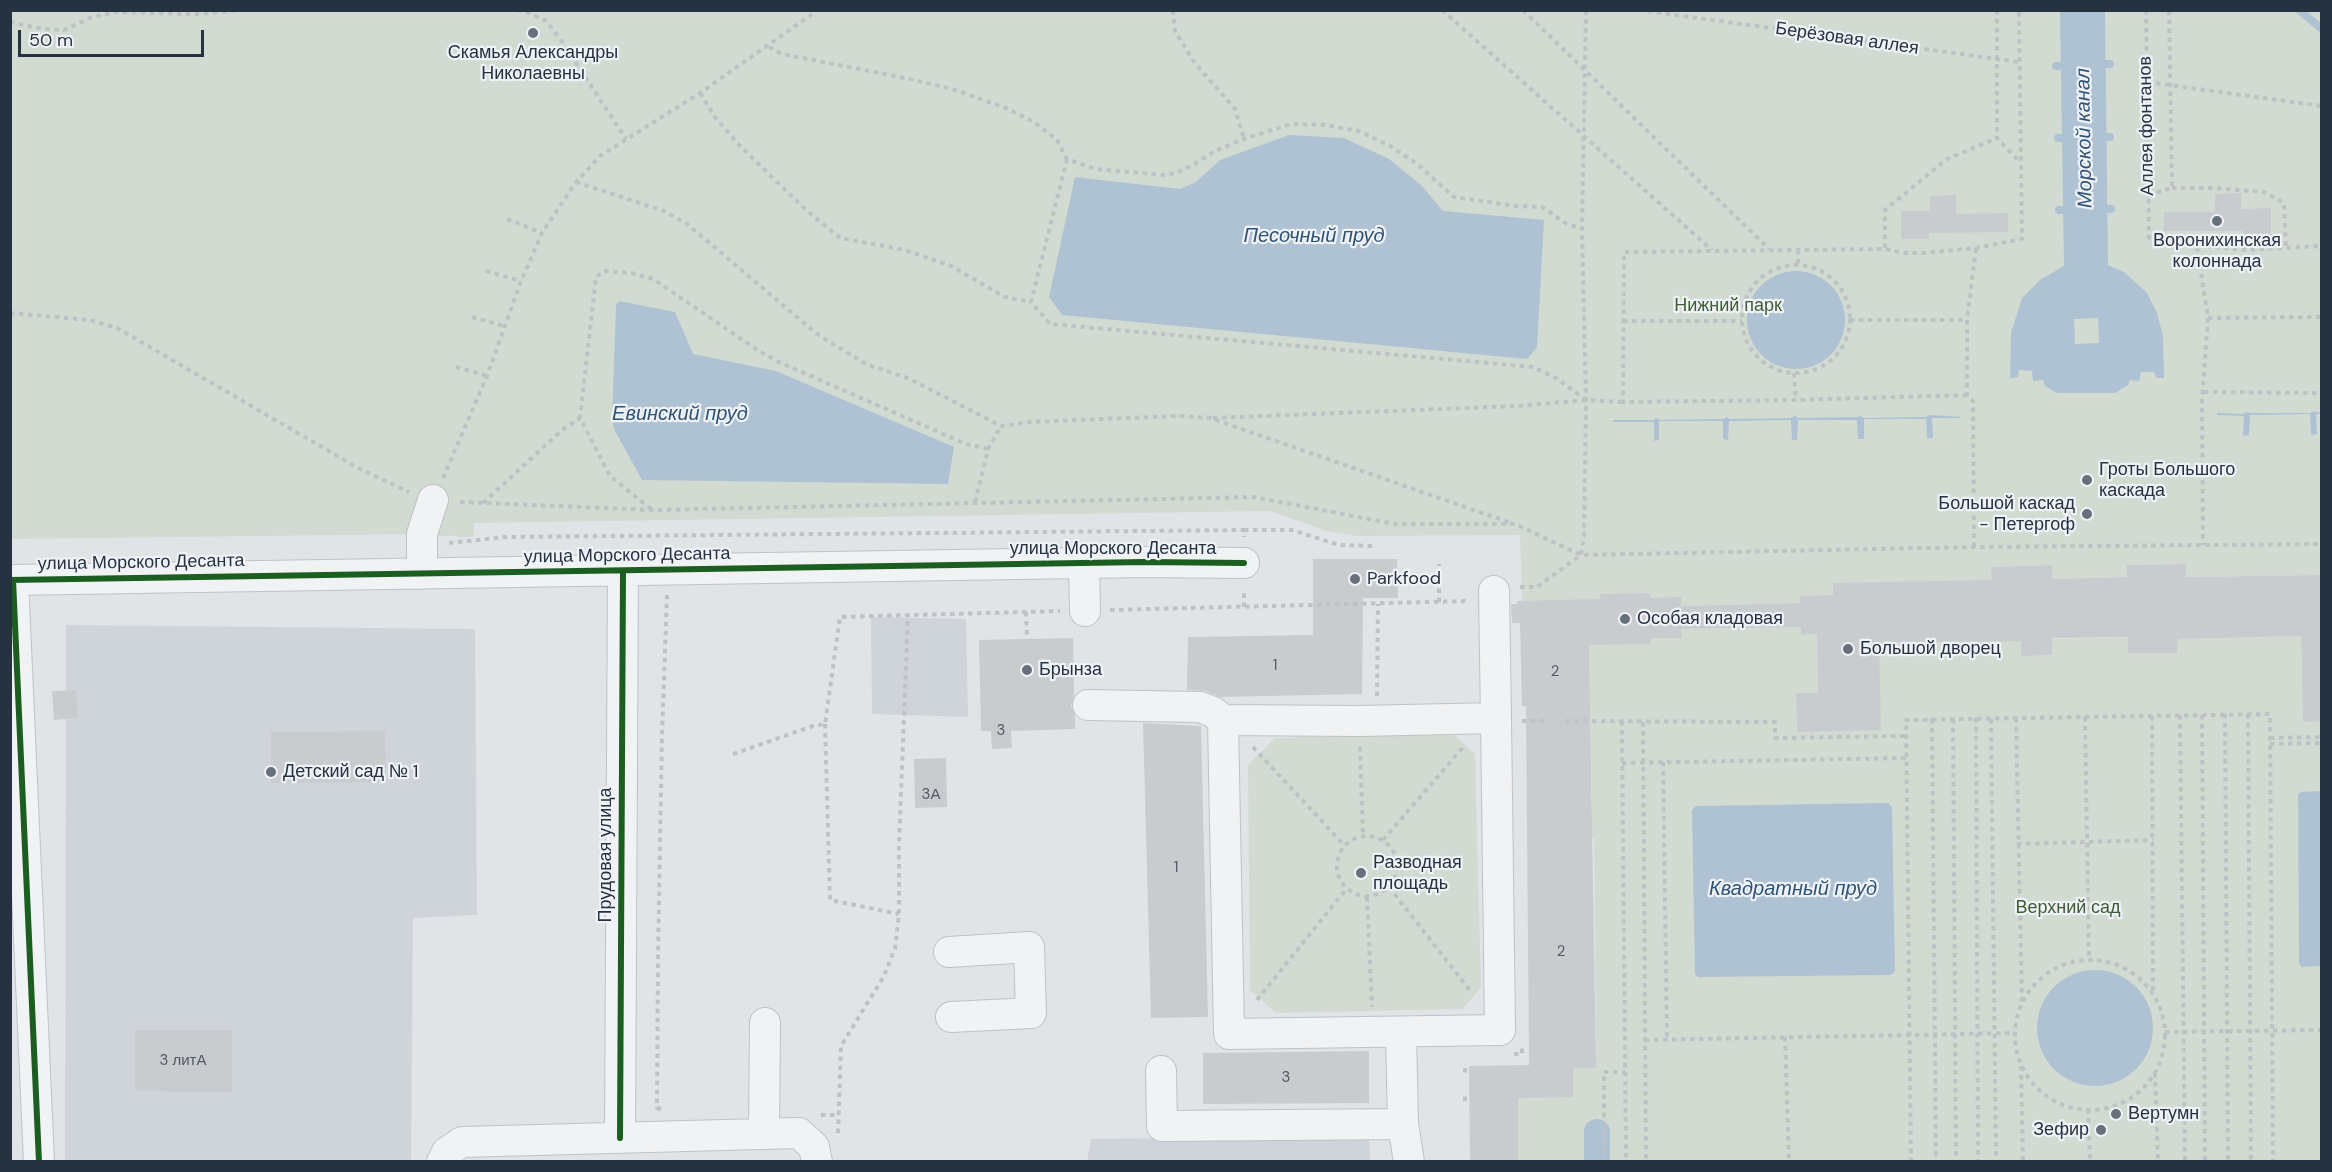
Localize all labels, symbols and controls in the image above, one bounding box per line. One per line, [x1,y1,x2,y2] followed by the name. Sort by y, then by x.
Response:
[21,18,207,56] scale bar
[1774,18,1920,60] street label: Берёзовая аллея
[526,26,540,40] marker: Скамья Александры Николаевны
[29,28,73,52] text: 50 m
[448,42,618,84] place label: Скамья Александры Николаевны
[2135,56,2159,196] street label: Аллея фонтанов
[2072,68,2098,208] water label: Морской канал
[2210,214,2224,228] marker: Воронихинская колоннада
[1244,225,1384,249] water label: Песочный пруд
[2153,230,2281,272] place label: Воронихинская колоннада
[1674,295,1782,317] park label: Нижний парк
[612,403,748,427] water label: Евинский пруд
[2099,459,2235,502] place label: Гроты Большого каскада
[2080,473,2094,487] marker: Гроты Большого каскада
[1938,493,2075,536] place label: Большой каскад - Петергоф
[2080,507,2094,521] marker: Большой каскад - Петергоф
[1010,538,1216,560] street label: улица Морского Десанта
[523,543,731,569] street label: улица Морского Десанта
[37,550,245,576] street label: улица Морского Десанта
[1367,568,1441,590] place label: Parkfood
[1348,572,1362,586] marker: Parkfood
[1637,608,1783,630] place label: Особая кладовая
[1618,612,1632,626] marker: Особая кладовая
[1860,638,2001,660] place label: Большой дворец
[1841,642,1855,656] marker: Большой дворец
[1273,657,1277,675] house number: 1
[1039,659,1102,681] place label: Брынза
[1020,663,1034,677] marker: Брынза
[1551,663,1559,681] house number: 2
[997,722,1005,740] house number: 3
[283,761,418,783] place label: Детский сад № 1
[264,765,278,779] marker: Детский сад № 1
[922,786,940,804] house number: 3А
[595,787,617,923] street label: Прудовая улица
[1373,852,1462,894] place label: Разводная площадь
[1174,859,1178,877] house number: 1
[1354,866,1368,880] marker: Разводная площадь
[1709,878,1877,902] water label: Квадратный пруд
[2015,897,2121,919] park label: Верхний сад
[1557,943,1565,961] house number: 2
[160,1052,206,1070] house number: 3 литА
[1282,1069,1290,1087] house number: 3
[2128,1103,2199,1125] place label: Вертумн
[2109,1107,2123,1121] marker: Вертумн
[2033,1119,2089,1141] place label: Зефир
[2094,1123,2108,1137] marker: Зефир

